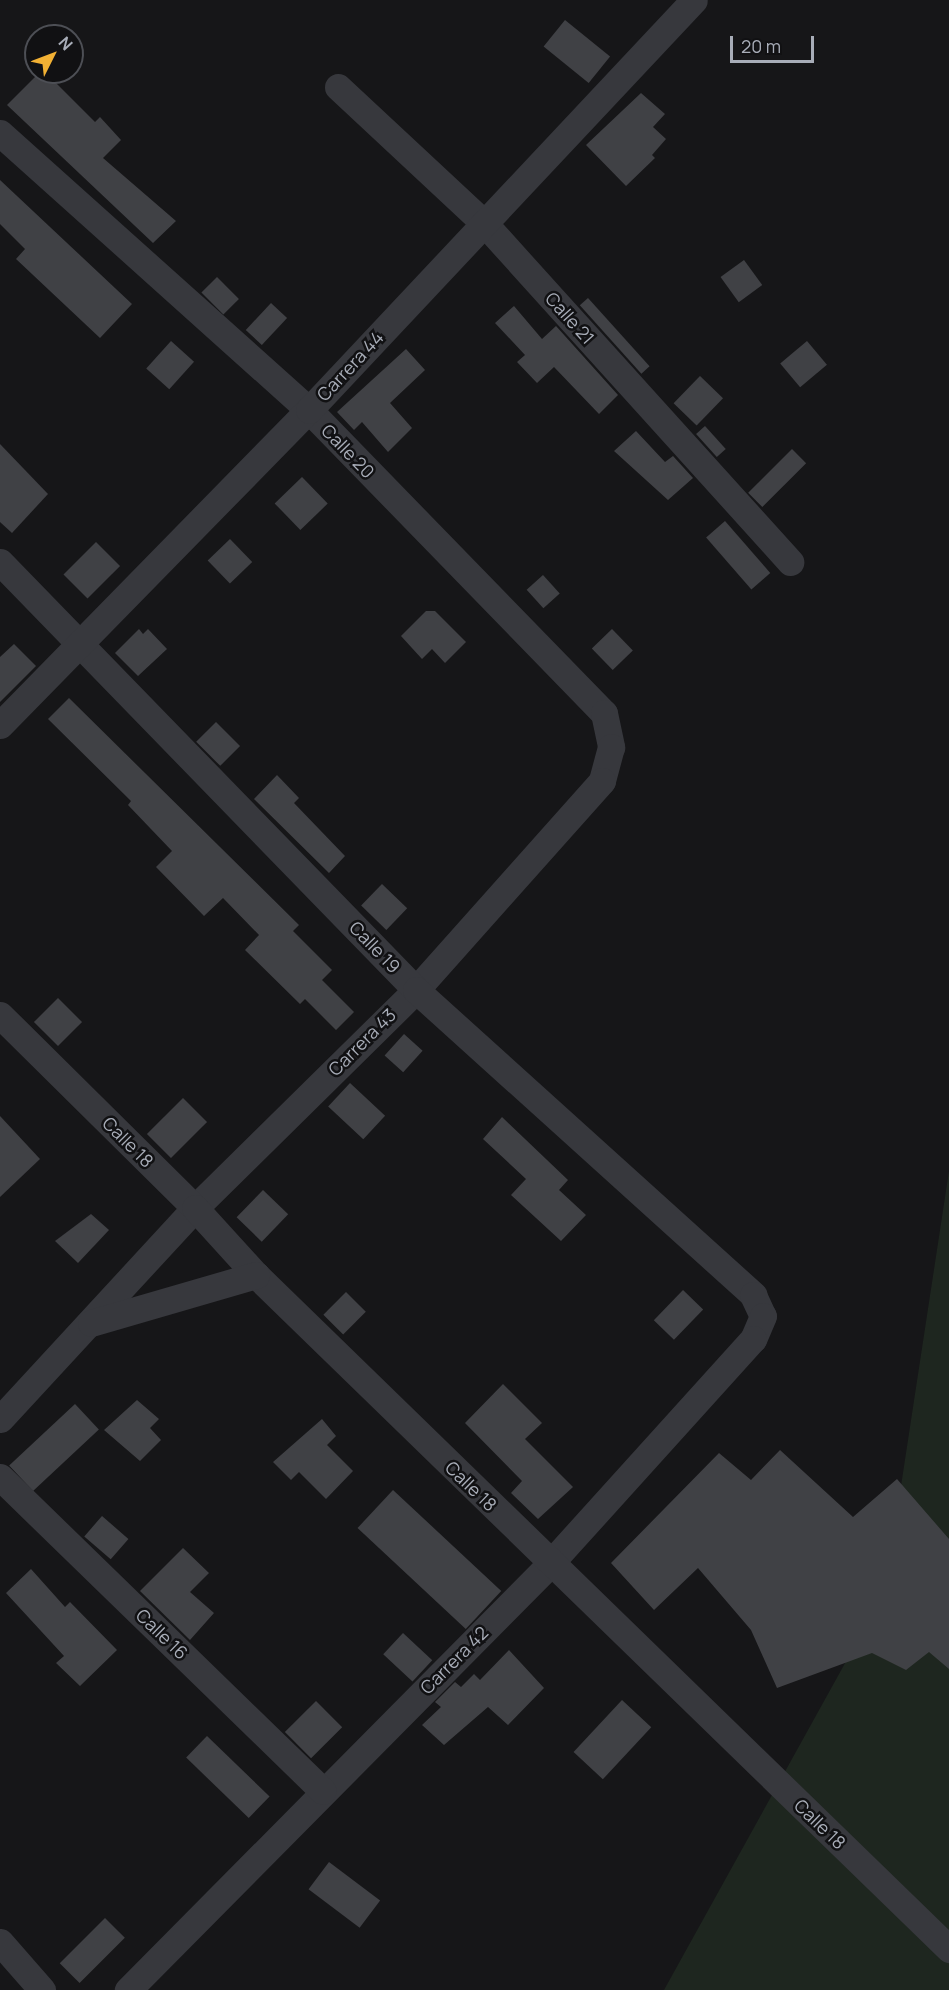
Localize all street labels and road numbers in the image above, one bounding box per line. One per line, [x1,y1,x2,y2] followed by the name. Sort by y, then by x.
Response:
[541,287,599,349] street label: Calle 21
[312,327,388,405] street label: Carrera 44
[317,420,379,482] street label: Calle 20
[345,917,405,977] street label: Calle 19
[324,1004,400,1080] street label: Carrera 43
[98,1112,158,1172] street label: Calle 18
[441,1456,501,1516] street label: Calle 18
[132,1604,192,1664] street label: Calle 16
[416,1622,492,1698] street label: Carrera 42
[790,1794,850,1854] street label: Calle 18

